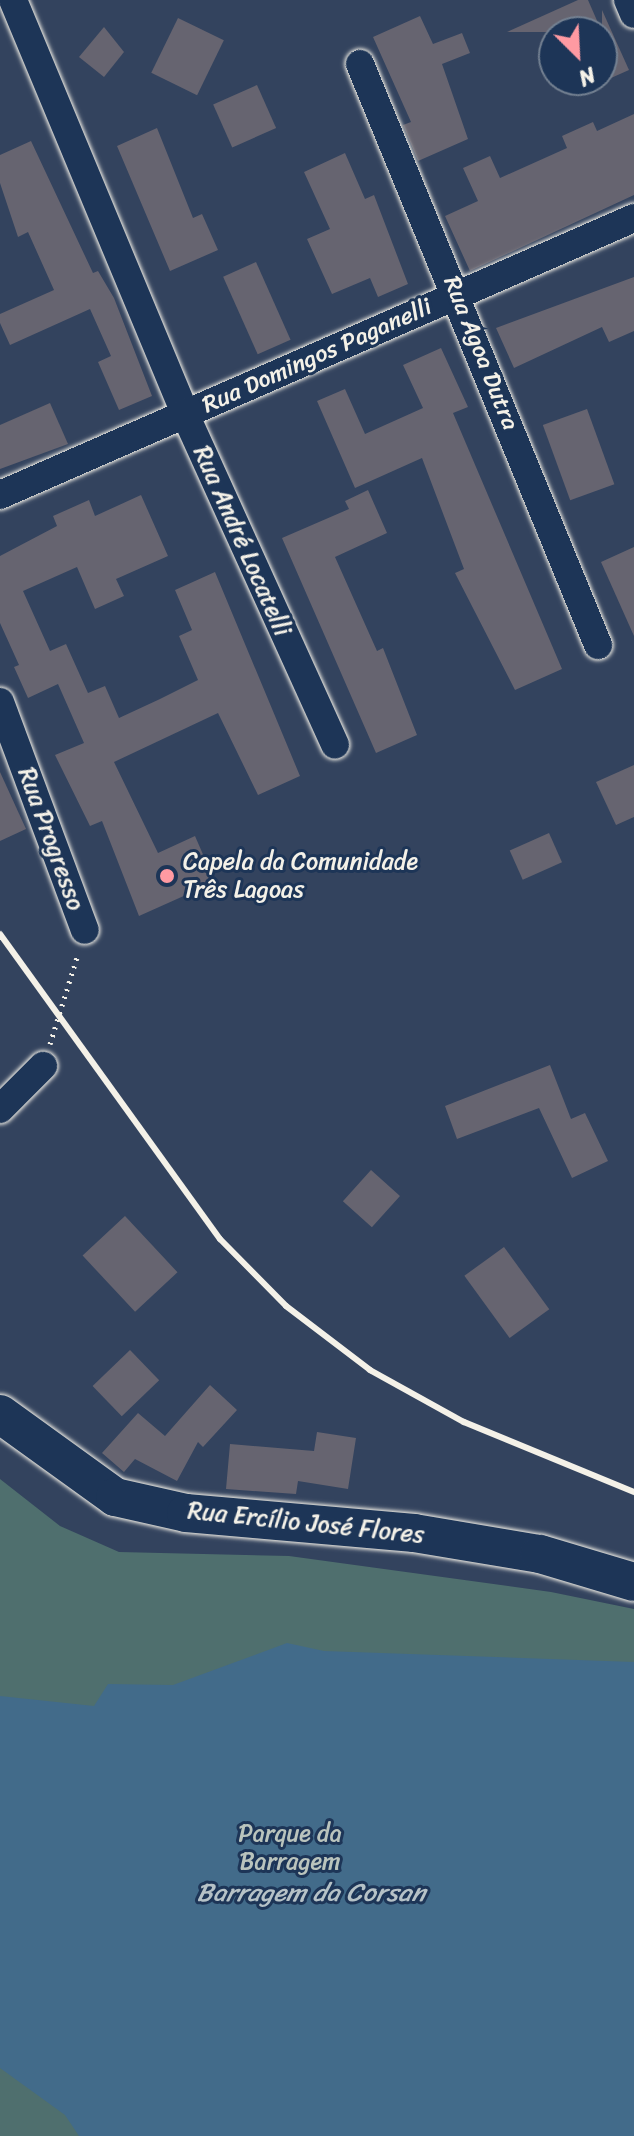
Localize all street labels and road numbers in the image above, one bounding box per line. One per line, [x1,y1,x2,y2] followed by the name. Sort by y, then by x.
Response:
[437,272,525,434] street label: Rua Agoa Dutra
[198,293,436,419] street label: Rua Domingos Paganelli
[187,441,297,641] street label: Rua André Locatelli
[12,763,90,915] street label: Rua Progresso
[187,1496,425,1550] street label: Rua Ercílio José Flores

